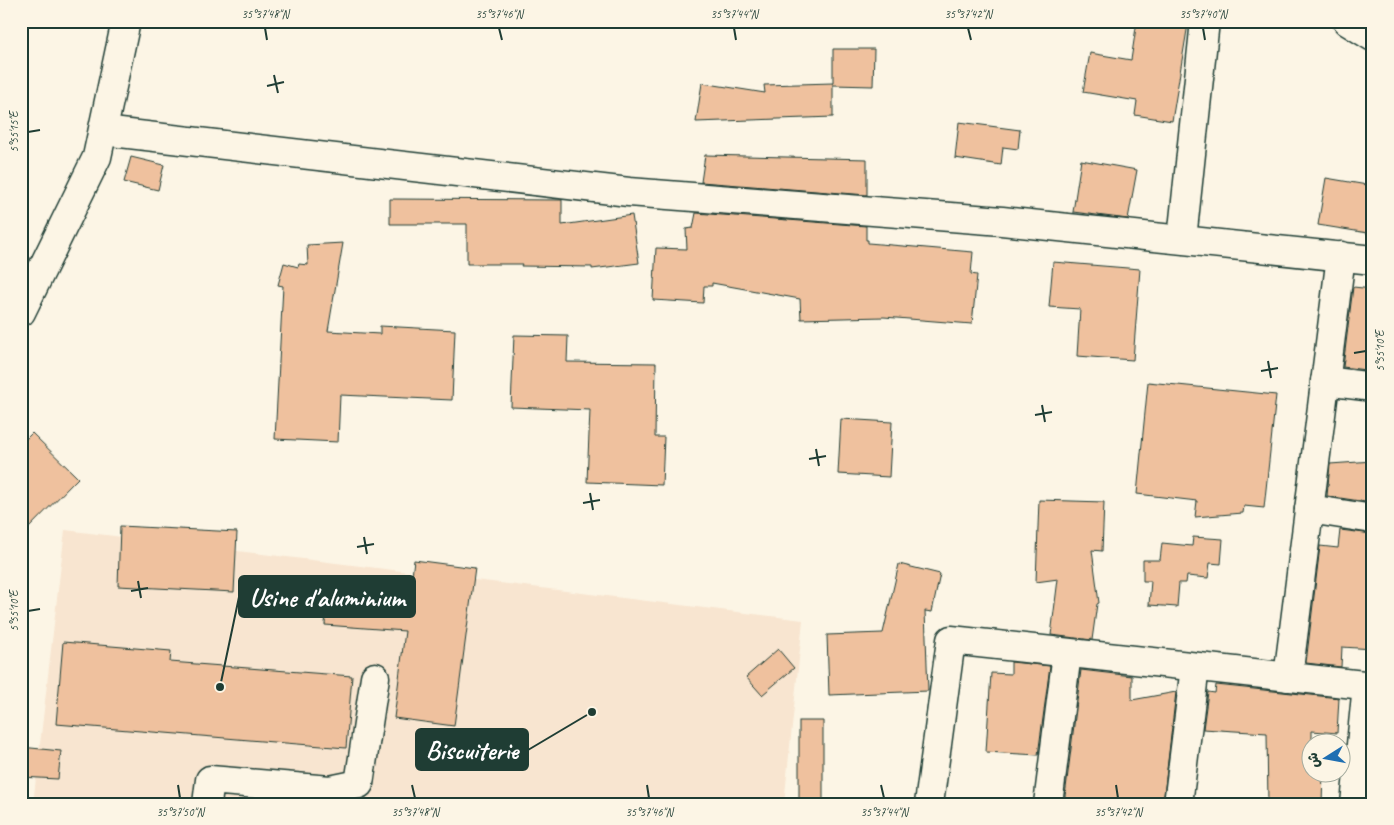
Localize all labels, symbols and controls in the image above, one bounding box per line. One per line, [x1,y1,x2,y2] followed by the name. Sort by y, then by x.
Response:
[241,6,290,22] text: 35°37'48"N
[475,6,524,22] text: 35°37'46"N
[710,6,759,22] text: 35°37'44"N
[944,6,993,22] text: 35°37'42"N
[1179,6,1228,22] text: 35°37'40"N
[6,110,22,153] text: 5°55'15"E
[1372,329,1388,372] text: 5°55'10"E
[239,576,415,617] callout: Usine d'aluminium
[249,581,407,614] text: Usine d'aluminium
[6,589,22,632] text: 5°55'10"E
[416,729,528,770] callout: Biscuiterie
[1302,732,1352,782] north arrow
[426,734,521,767] text: Biscuiterie
[1304,751,1324,770] text: ش
[156,804,205,820] text: 35°37'50"N
[391,804,440,820] text: 35°37'48"N
[625,804,674,820] text: 35°37'46"N
[860,804,909,820] text: 35°37'44"N
[1094,804,1143,820] text: 35°37'42"N

